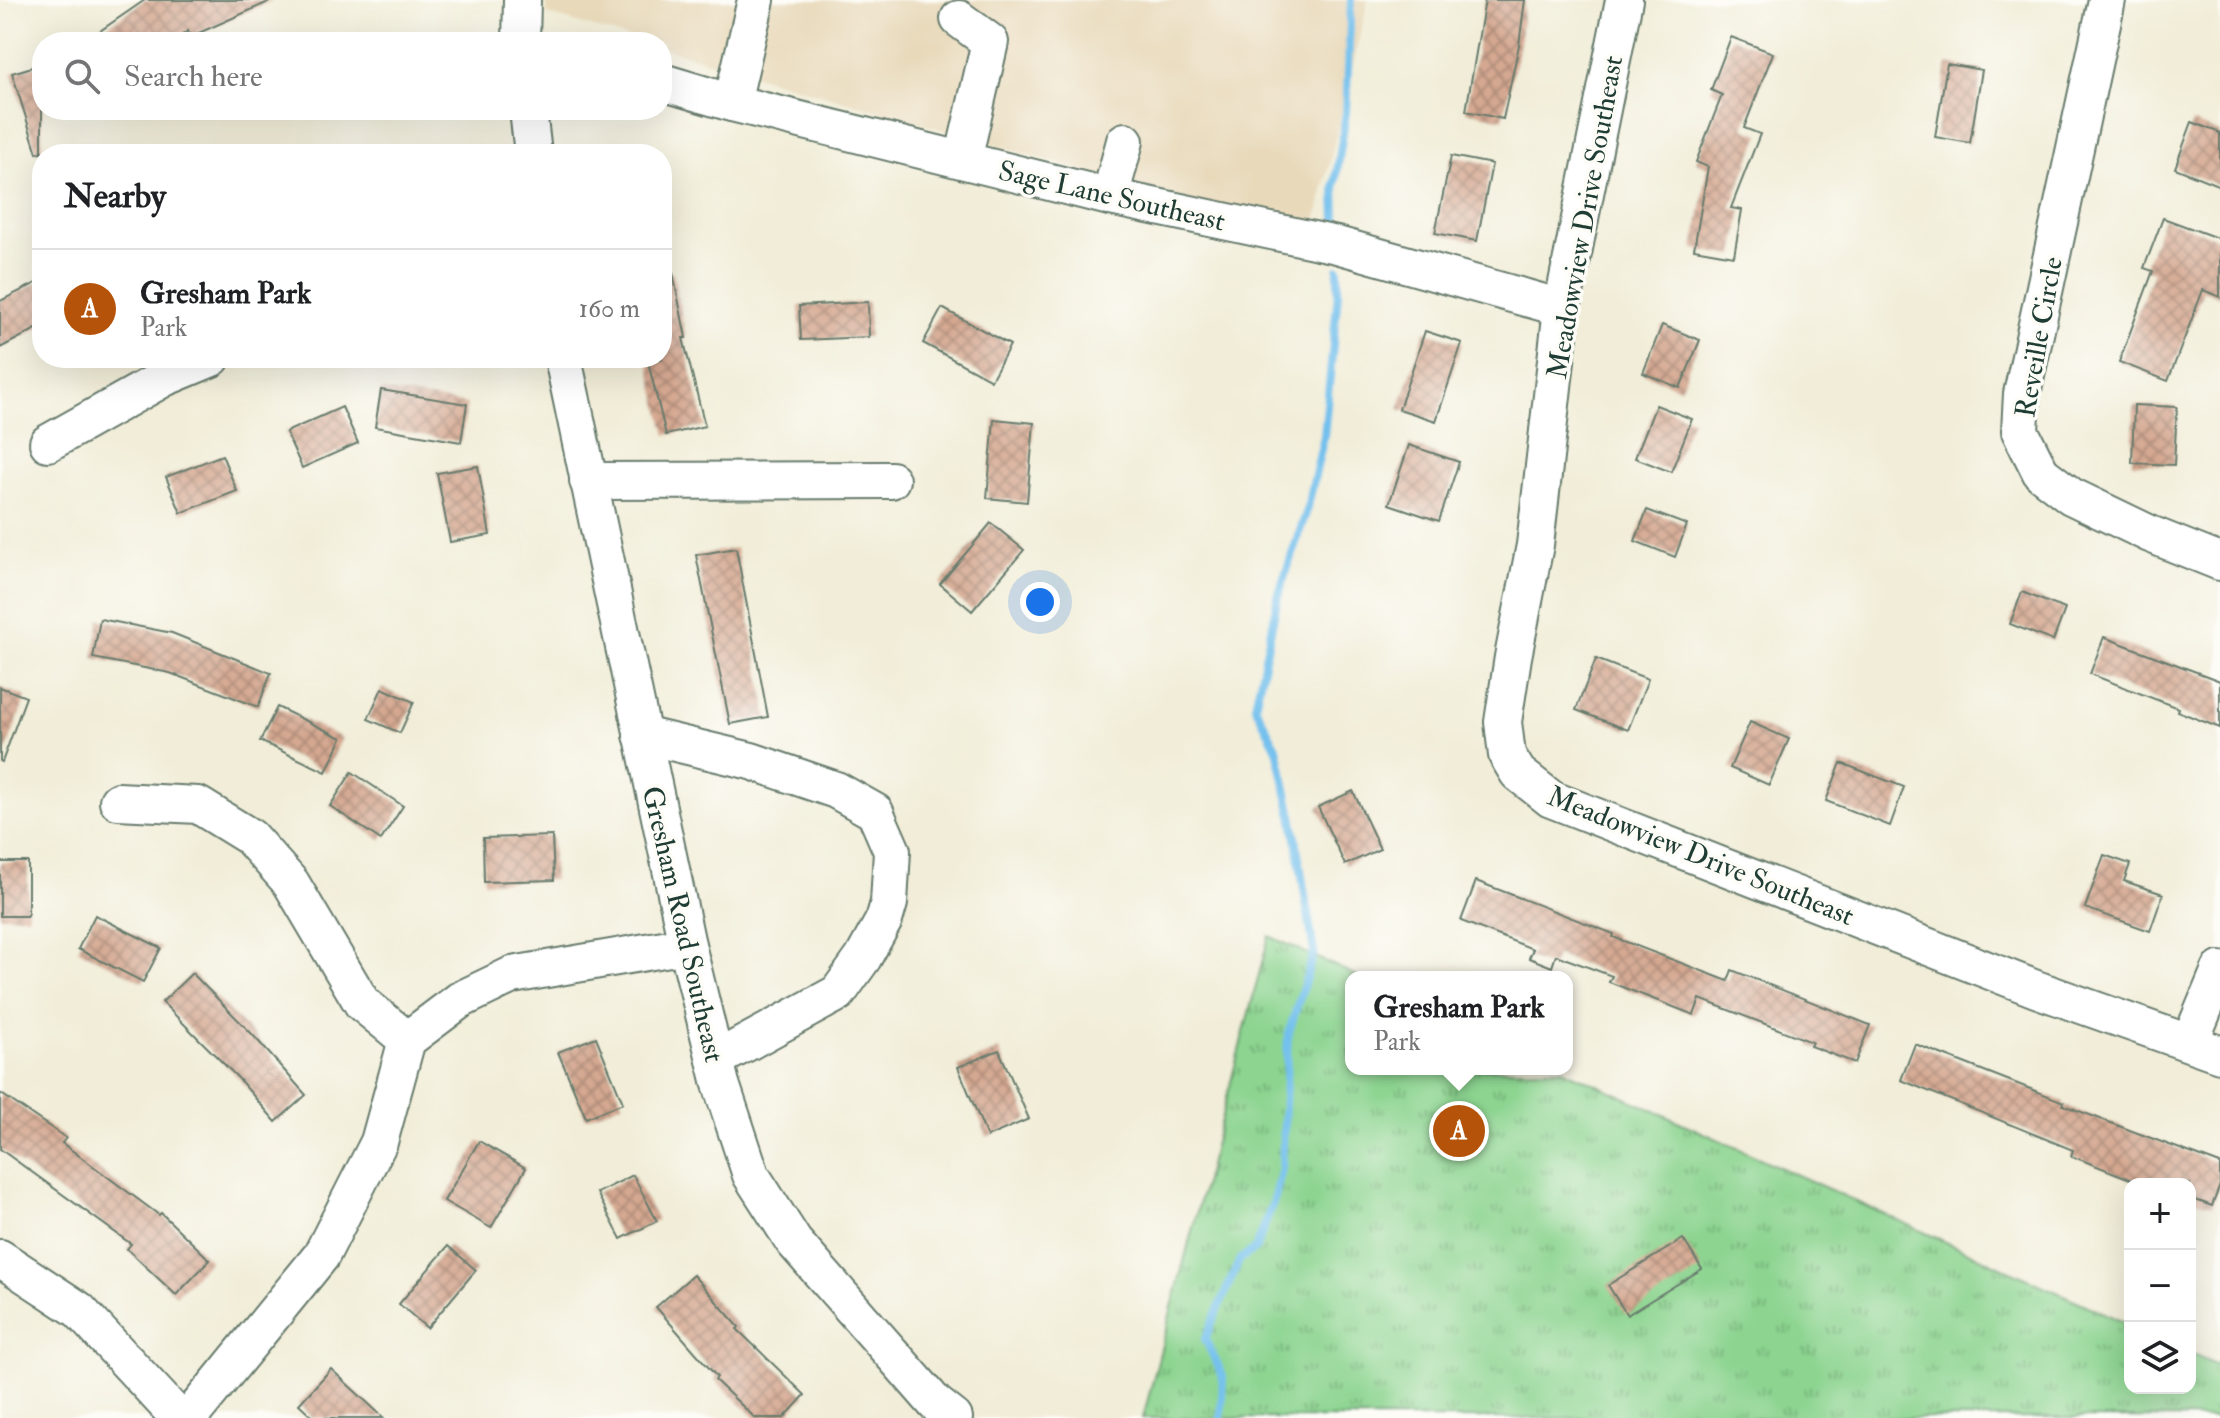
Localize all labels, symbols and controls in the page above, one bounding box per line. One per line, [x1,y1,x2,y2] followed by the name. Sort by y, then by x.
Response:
[32,32,672,120] search box
[1540,53,1631,382] street label: Meadowview Drive Southeast
[60,54,104,98] icon: search
[124,58,263,95] text: Search here
[995,153,1228,240] street label: Sage Lane Southeast
[64,175,166,218] text: Nearby
[2008,254,2071,420] street label: Reveille Circle
[140,275,311,312] text: Gresham Park
[82,293,98,325] text: A
[579,293,640,325] text: 160 m
[140,312,187,344] text: Park
[1020,582,1060,622] your location
[1542,779,1859,934] street label: Meadowview Drive Southeast
[634,783,731,1066] street label: Gresham Road Southeast
[1345,971,1573,1075] popup
[1373,989,1545,1026] text: Gresham Park
[1373,1026,1421,1058] text: Park
[1433,1101,1485,1161] pin: A
[2124,1178,2196,1394] map controls
[2124,1178,2196,1250] button: +
[2124,1250,2196,1322] button: −
[2124,1322,2196,1394] button: layers

